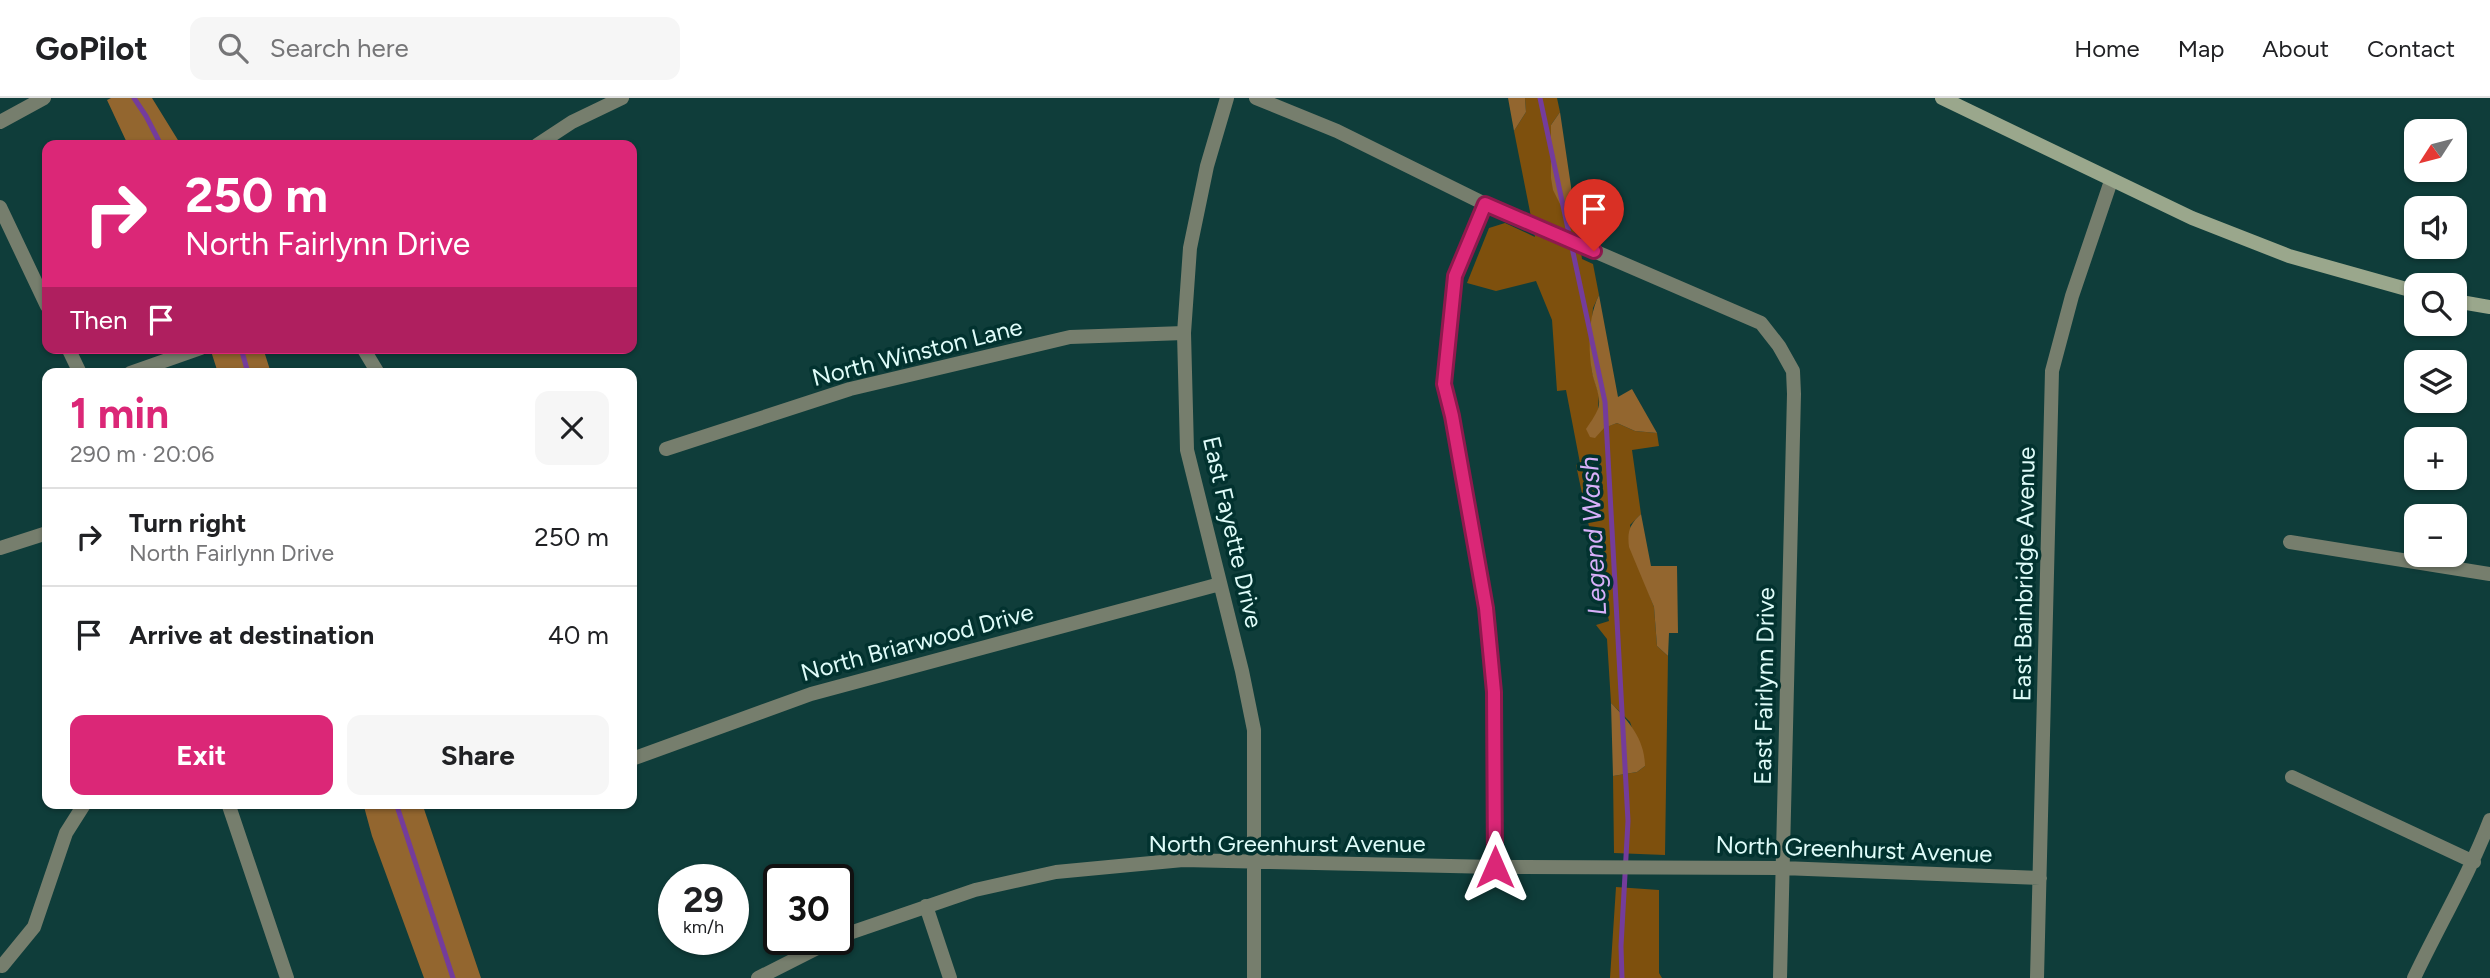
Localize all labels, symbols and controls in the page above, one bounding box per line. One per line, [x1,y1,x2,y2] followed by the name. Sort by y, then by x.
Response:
[190,17,680,80] search box
[35,29,148,68] text: GoPilot
[214,29,252,67] icon: search
[270,32,409,64] text: Search here
[2074,34,2140,63] text: Home
[2178,34,2224,63] text: Map
[2262,34,2329,63] text: About
[2367,34,2455,63] text: Contact
[2404,119,2468,182] north arrow
[2404,119,2467,567] map controls
[185,165,328,224] text: 250 m
[70,168,161,259] icon: right
[1564,179,1624,251] pin
[1575,190,1613,228] icon: arrive
[2404,196,2467,259] button: sound
[185,225,470,263] text: North Fairlynn Drive
[2404,273,2467,336] button: search
[142,301,180,339] icon: arrive
[70,304,128,336] text: Then
[809,312,1025,392] street label: North Winston Lane
[2404,350,2467,413] button: layers
[70,388,169,439] text: 1 min
[535,391,609,465] button: close
[2404,427,2467,490] button: +
[1197,433,1269,631] street label: East Fayette Drive
[70,440,214,468] text: 290 m · 20:06
[2007,446,2041,702] street label: East Bainbridge Avenue
[1573,456,1613,616] water label: Legend Wash
[2404,504,2467,567] button: −
[129,507,246,539] text: Turn right
[70,518,108,556] icon: right
[534,521,609,553] text: 250 m
[129,539,334,567] text: North Fairlynn Drive
[1748,587,1780,785] street label: East Fairlynn Drive
[798,597,1036,687] street label: North Briarwood Drive
[70,616,108,654] icon: arrive
[129,619,374,651] text: Arrive at destination
[548,619,609,651] text: 40 m
[70,715,333,795] button: Exit
[347,715,609,795] button: Share
[1148,829,1426,858] street label: North Greenhurst Avenue
[1458,830,1532,904] position arrow
[1715,830,1993,868] street label: North Greenhurst Avenue
[763,864,854,955] speed limit sign: 30
[683,879,724,921] text: 29
[683,916,724,938] text: km/h

